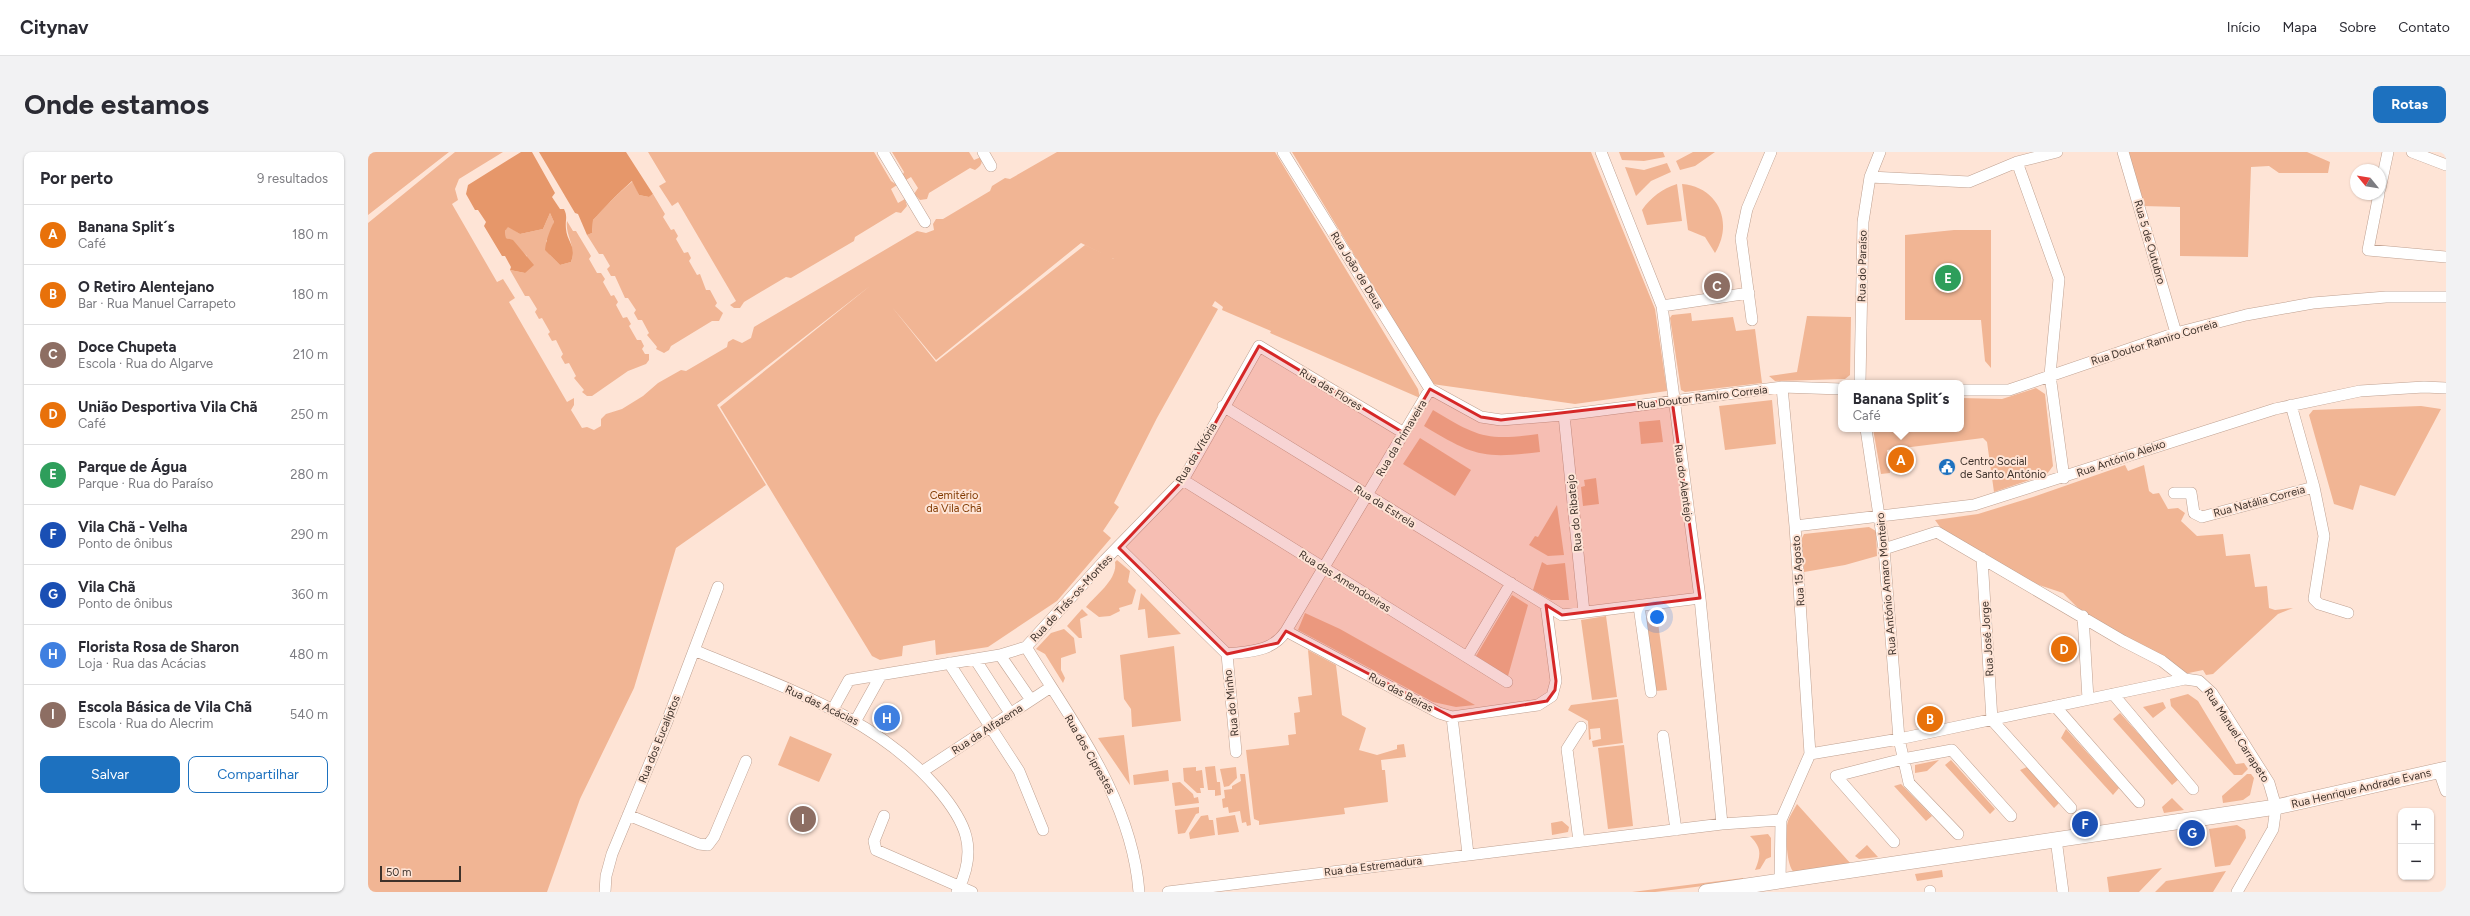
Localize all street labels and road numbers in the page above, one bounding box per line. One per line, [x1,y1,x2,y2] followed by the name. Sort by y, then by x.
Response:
[2131,198,2168,286] street label: Rua 5 de Outubro
[1328,229,1385,311] street label: Rua João de Deus
[1855,230,1870,302] street label: Rua do Paraíso
[2089,317,2219,368] street label: Rua Doutor Ramiro Correia
[1297,366,1364,413] street label: Rua das Flores
[1636,383,1768,412] street label: Rua Doutor Ramiro Correia
[1373,398,1429,479] street label: Rua da Primaveira
[1173,420,1220,486] street label: Rua da Vitória
[2075,437,2167,480] street label: Rua António Aleixo
[1672,443,1695,523] street label: Rua do Alentejo
[1564,474,1585,552] street label: Rua do Ribatejo
[1352,482,1418,530] street label: Rua da Estrela
[2212,483,2306,520] street label: Rua Natália Correia
[1874,512,1899,656] street label: Rua António Amaro Monteiro
[1790,535,1807,607] street label: Rua 15 Agosto
[1296,548,1393,615] street label: Rua das Amendoeiras
[1028,552,1115,645] street label: Rua de Trás-os-Montes
[1978,601,1997,677] street label: Rua José Jorge
[1222,669,1241,737] street label: Rua do Minho
[1366,670,1435,715] street label: Rua das Beiras
[783,683,861,728] street label: Rua das Acácias
[2201,686,2272,785] street label: Rua Manuel Carrapeto
[636,693,683,785] street label: Rua dos Eucaliptos
[949,702,1025,757] street label: Rua da Alfazema
[1062,712,1117,796] street label: Rua dos Ciprestes
[2290,766,2432,811] street label: Rua Henrique Andrade Evans
[1323,854,1423,879] street label: Rua da Estremadura

